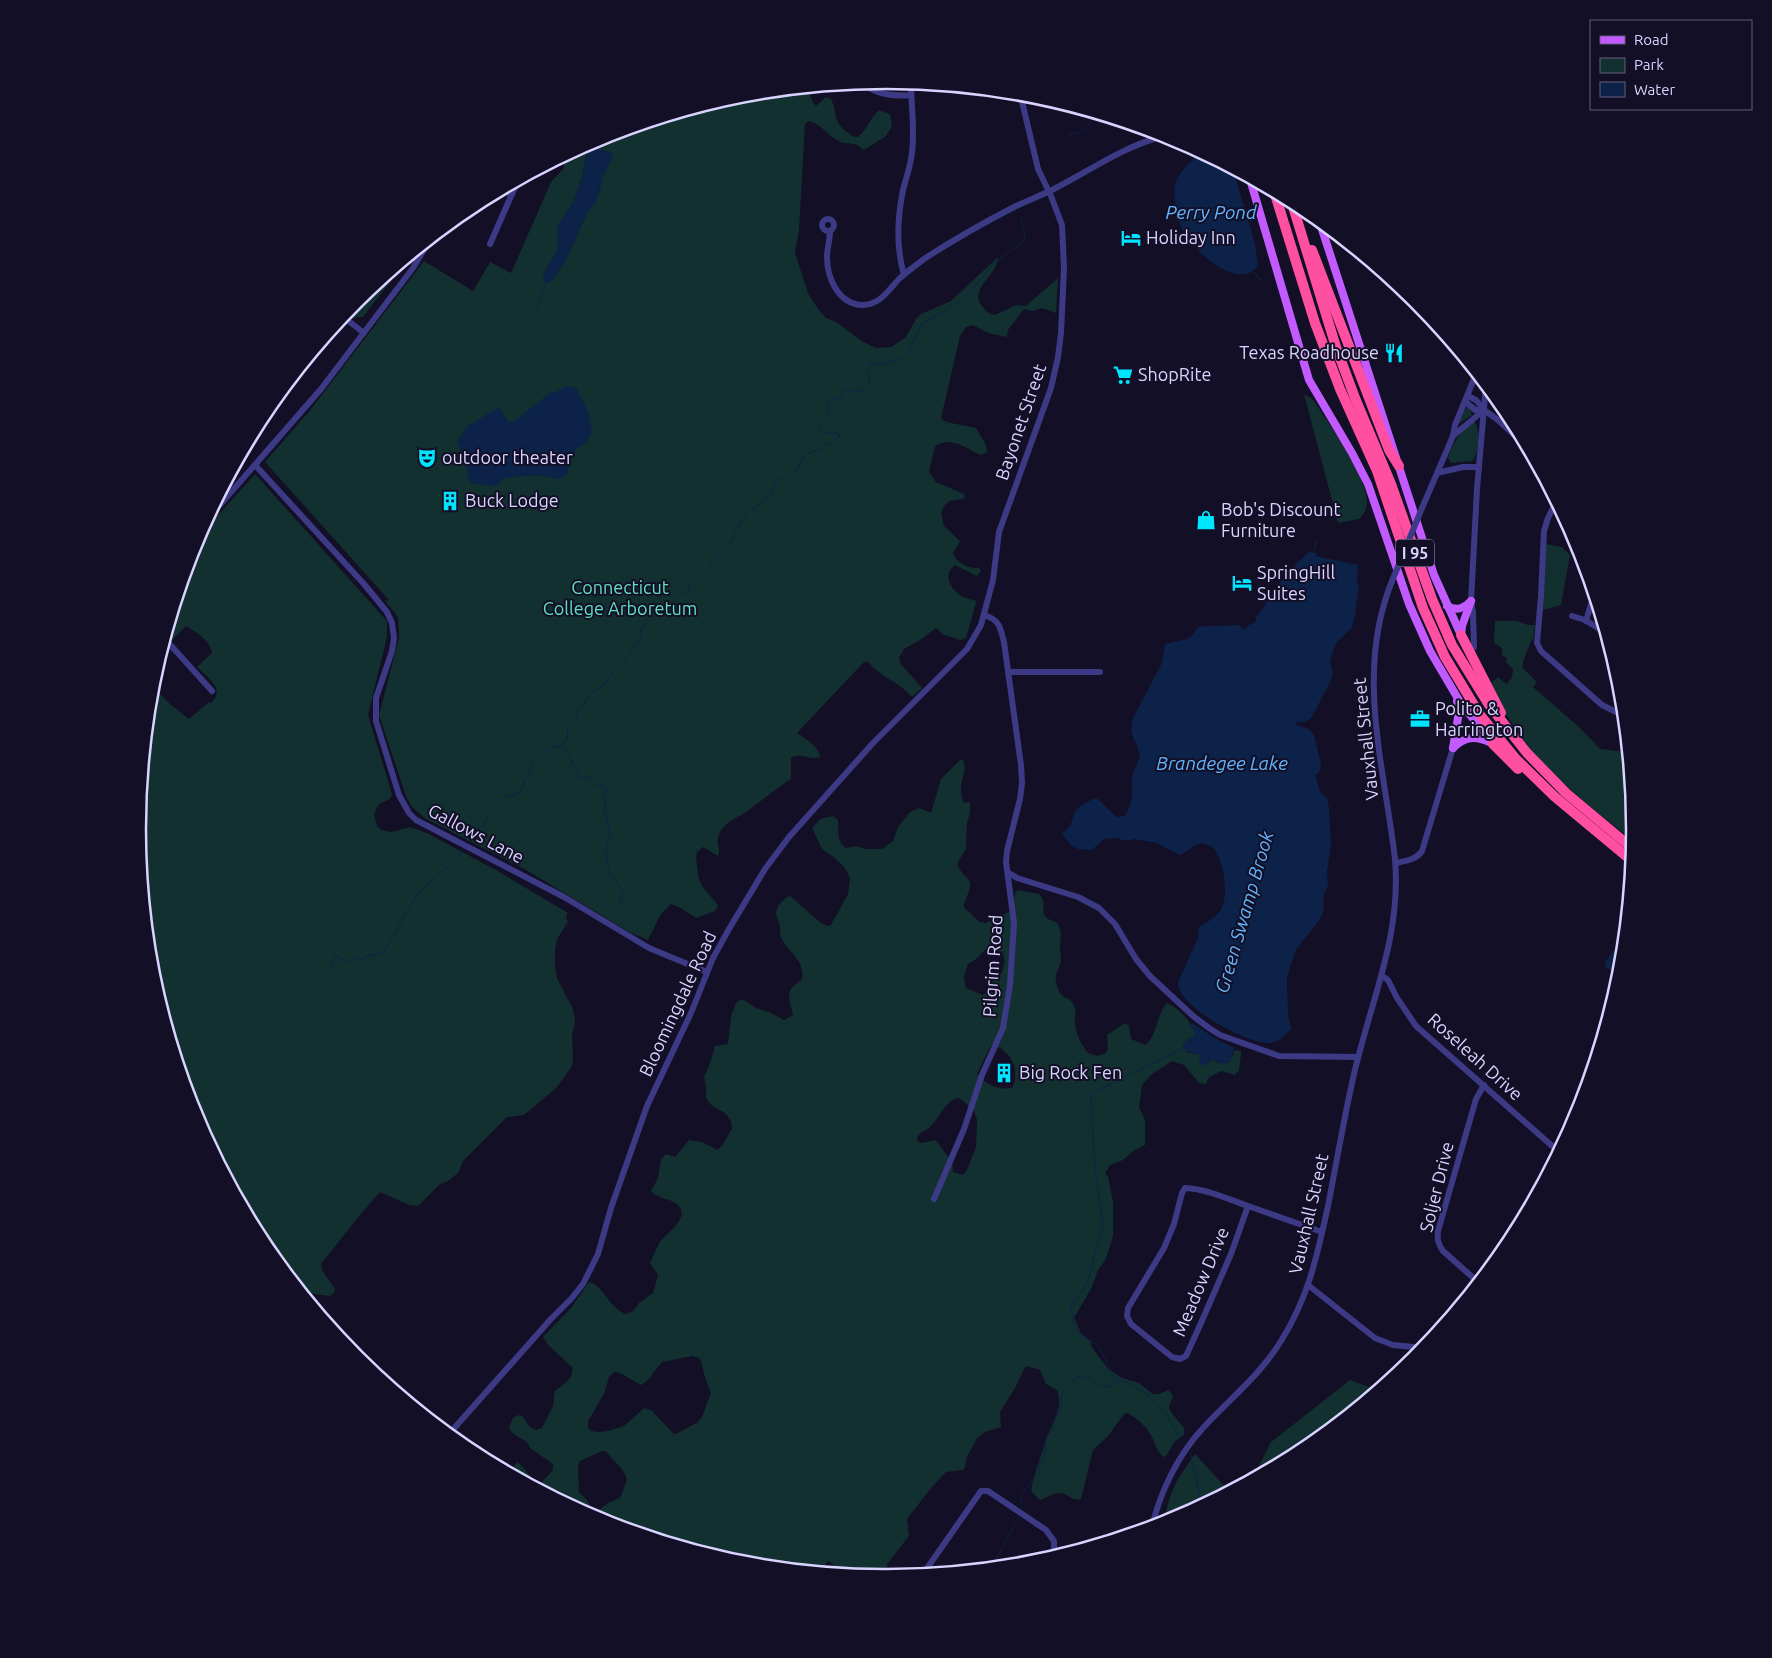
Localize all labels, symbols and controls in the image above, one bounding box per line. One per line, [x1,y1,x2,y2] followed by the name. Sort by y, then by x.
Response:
[1590,20,1752,110] legend
[1634,31,1669,48] text: Road
[1634,56,1664,73] text: Park
[1634,81,1675,98] text: Water
[1165,201,1258,223] water label: Perry Pond
[1120,227,1142,249] hotel icon: Holiday Inn
[1146,227,1236,247] place label: Holiday Inn
[1239,342,1379,362] place label: Texas Roadhouse
[1383,342,1405,364] restaurant icon: Texas Roadhouse
[991,361,1049,482] street label: Bayonet Street
[1112,364,1134,386] supermarket icon: ShopRite
[1138,364,1211,384] place label: ShopRite
[416,447,438,469] theatre icon: outdoor theater
[442,447,573,467] place label: outdoor theater
[439,490,461,512] building icon: Buck Lodge
[465,490,559,510] place label: Buck Lodge
[1221,499,1341,540] place label: Bob's Discount Furniture
[1195,509,1217,531] shop icon: Bob's Discount Furniture
[1396,540,1434,566] road number: I 95
[1257,562,1335,603] place label: SpringHill Suites
[1231,572,1253,594] hotel icon: SpringHill Suites
[543,577,697,618] park label: Connecticut College Arboretum
[1349,677,1381,801] street label: Vauxhall Street
[1435,698,1523,739] place label: Polito & Harrington
[1409,708,1431,730] office icon: Polito & Harrington
[1156,752,1288,774] water label: Brandegee Lake
[425,799,528,867] street label: Gallows Lane
[1210,828,1278,996] water label: Green Swamp Brook
[978,914,1006,1018] street label: Pilgrim Road
[635,928,720,1079] street label: Bloomingdale Road
[1424,1009,1527,1104] street label: Roseleah Drive
[993,1062,1015,1084] building icon: Big Rock Fen
[1019,1062,1122,1082] place label: Big Rock Fen
[1415,1139,1457,1234] street label: Soljer Drive
[1284,1152,1332,1276] street label: Vauxhall Street
[1168,1224,1232,1339] street label: Meadow Drive

